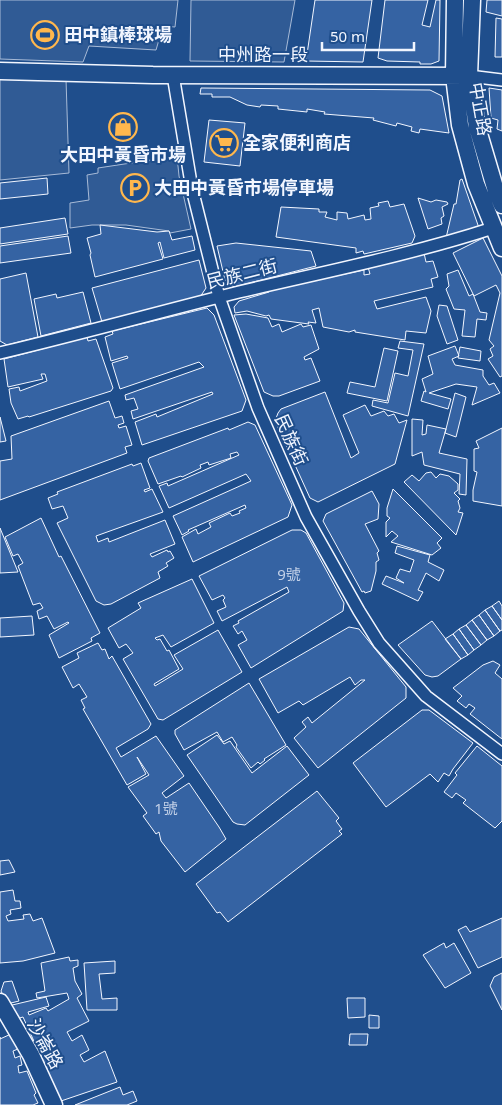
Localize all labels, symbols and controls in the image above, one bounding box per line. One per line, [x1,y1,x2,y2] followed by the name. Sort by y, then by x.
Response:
[30,20,60,50] sports icon: 田中鎮棒球場
[322,20,414,52] scale bar
[64,22,172,46] place label: 田中鎮棒球場
[330,26,365,46] text: 50 m
[218,42,308,66] street label: 中州路一段
[464,80,497,137] street label: 中正路
[108,112,138,142] shop icon: 大田中黃昏市場
[209,128,239,158] supermarket icon: 全家便利商店
[243,130,351,154] place label: 全家便利商店
[60,142,186,166] place label: 大田中黃昏市場
[120,173,150,203] parking icon: 大田中黃昏市場停車場
[154,175,334,199] place label: 大田中黃昏市場停車場
[204,253,280,293] street label: 民族二街
[270,410,314,469] street label: 民族街
[277,564,301,584] house number: 9號
[154,798,178,818] house number: 1號
[22,1014,69,1073] street label: 沙崙路

